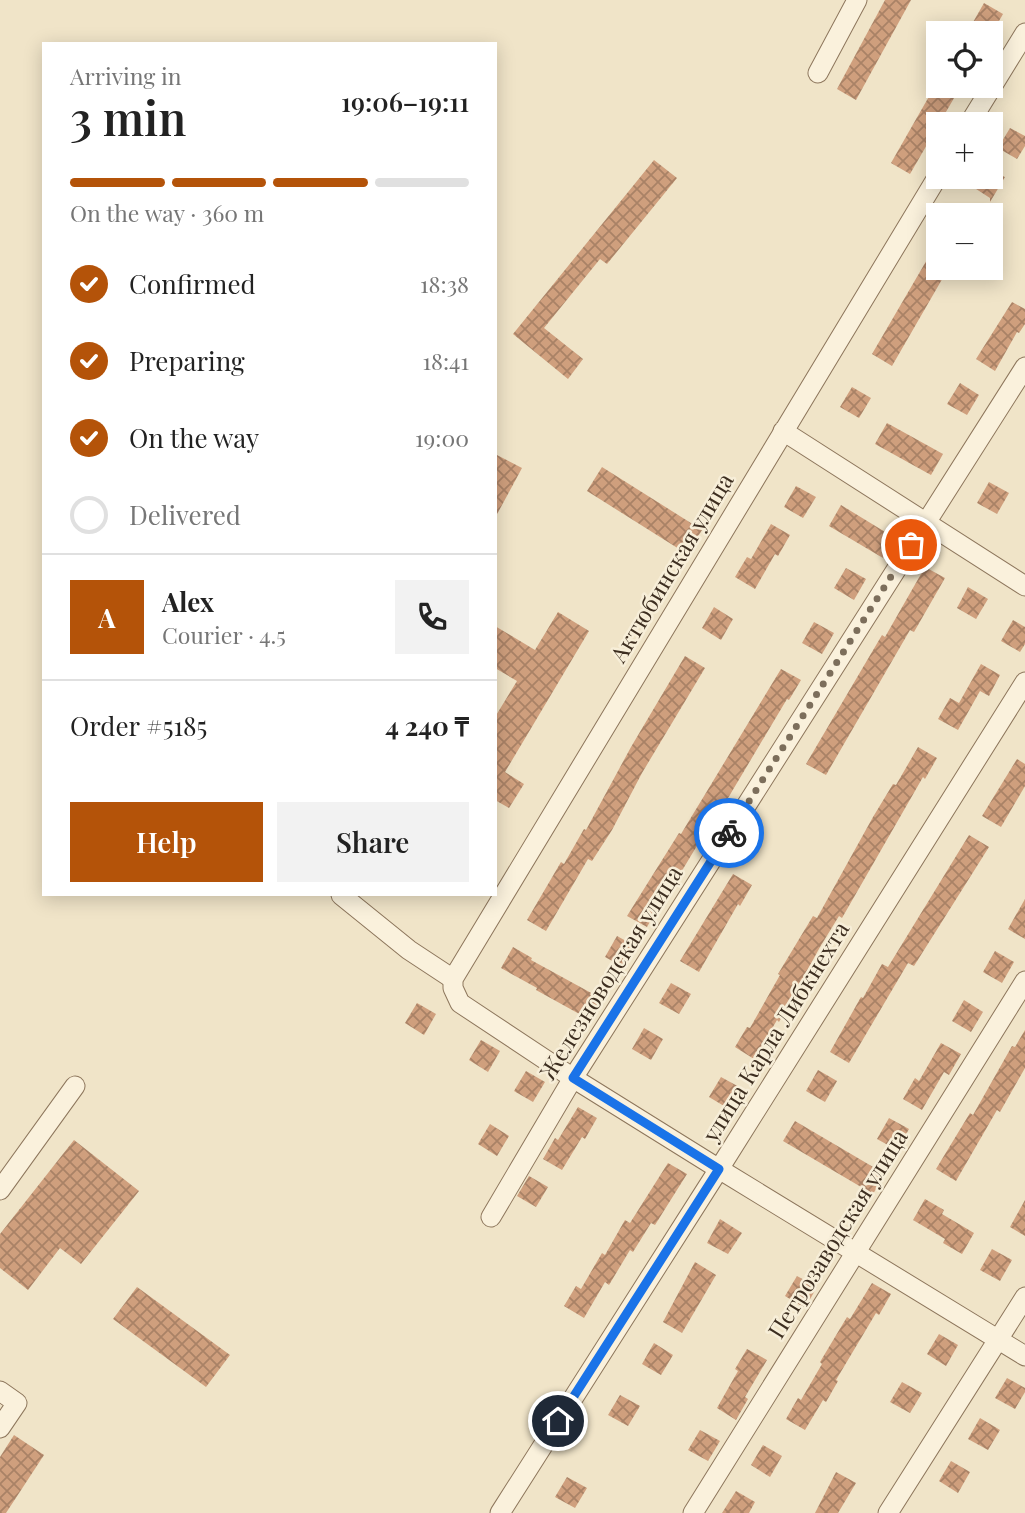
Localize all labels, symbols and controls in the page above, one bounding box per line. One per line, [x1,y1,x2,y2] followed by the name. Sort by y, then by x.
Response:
[926,21,1003,280] map controls
[926,21,1003,98] button: locate
[70,60,182,91] text: Arriving in
[341,84,469,119] text: 19:06–19:11
[70,86,186,148] text: 3 min
[926,112,1003,189] button: +
[70,197,264,228] text: On the way · 360 m
[926,203,1003,280] button: −
[70,265,108,303] icon: check
[129,266,256,301] text: Confirmed
[420,268,469,299] text: 18:38
[70,342,108,380] icon: check
[129,343,245,378] text: Preparing
[423,345,469,376] text: 18:41
[70,419,108,457] icon: check
[129,420,259,455] text: On the way
[415,422,469,453] text: 19:00
[601,466,740,669] street label: Актюбинская улица
[129,497,241,532] text: Delivered
[881,515,941,575] pin
[892,526,930,564] icon: bag
[395,580,469,654] button: phone
[162,584,214,619] text: Alex
[98,600,116,635] text: A
[162,619,286,650] text: Courier · 4.5
[70,708,207,743] text: Order #5185
[385,708,469,743] text: 4 240 ₸
[694,798,764,868] courier
[70,802,263,882] button: Help
[277,802,469,882] button: Share
[710,814,748,852] icon: bike
[531,859,689,1085] street label: Железноводская улица
[694,915,856,1148] street label: улица Карла Либкнехта
[760,1122,914,1344] street label: Петрозаводская улица
[528,1391,588,1451] pin
[539,1402,577,1440] icon: home

